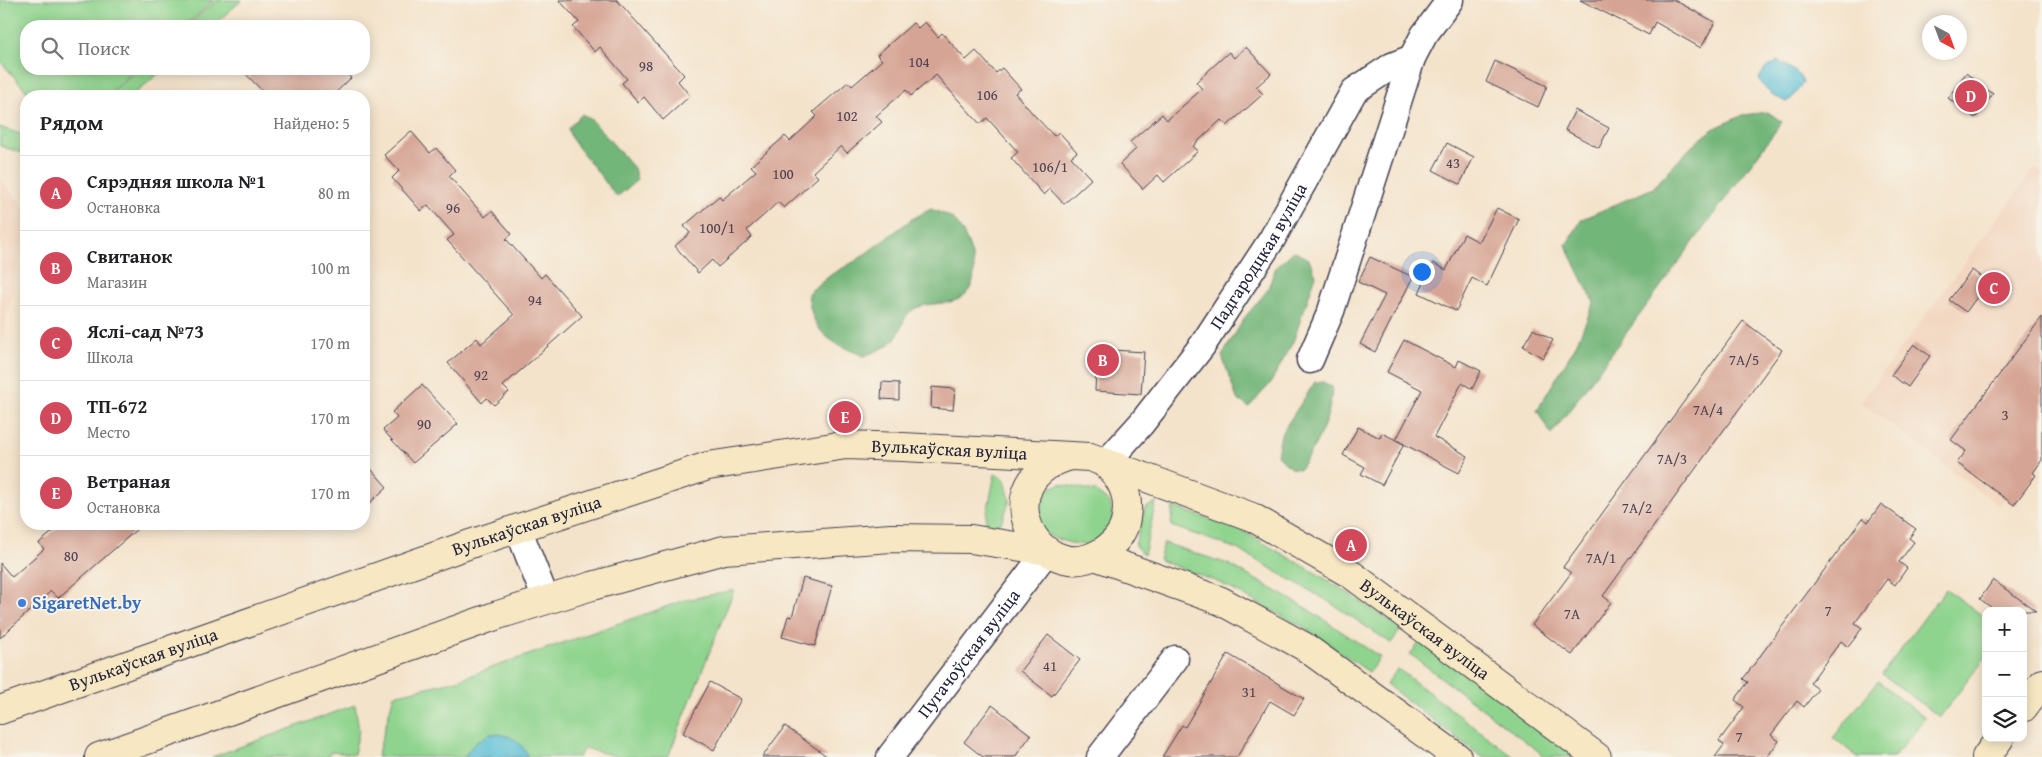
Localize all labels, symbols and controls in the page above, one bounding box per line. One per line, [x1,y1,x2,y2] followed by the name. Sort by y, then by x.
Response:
[1922,15,1967,60] north arrow
[20,20,370,75] search box
[38,34,66,62] icon: search
[78,34,130,62] text: Поиск
[908,51,930,72] house number: 104
[639,55,653,76] house number: 98
[1955,77,1987,115] pin: D
[976,84,998,105] house number: 106
[836,105,858,126] house number: 102
[40,107,103,138] text: Рядом
[273,111,350,135] text: Найдено: 5
[1446,152,1460,173] house number: 43
[1032,156,1068,177] house number: 106/1
[772,163,794,184] house number: 100
[87,167,266,195] text: Сярэдняя школа №1
[1202,177,1314,335] street label: Падгародцкая вуліца
[51,181,61,205] text: A
[318,181,350,205] text: 80 m
[87,195,160,219] text: Остановка
[446,197,460,218] house number: 96
[699,217,735,238] house number: 100/1
[87,242,172,270] text: Свитанок
[51,256,61,280] text: B
[310,256,350,280] text: 100 m
[1409,259,1435,285] your location
[1978,269,2010,307] pin: C
[87,270,147,294] text: Магазин
[528,289,542,310] house number: 94
[87,317,204,345] text: Яслі-сад №73
[51,331,61,355] text: C
[310,331,350,355] text: 170 m
[1087,341,1119,379] pin: B
[87,345,133,369] text: Школа
[1729,349,1759,370] house number: 7А/5
[474,364,488,385] house number: 92
[87,392,147,420] text: ТП-672
[829,398,861,436] pin: E
[1693,399,1723,420] house number: 7А/4
[2001,404,2009,425] house number: 3
[51,406,61,430] text: D
[310,406,350,430] text: 170 m
[417,413,431,434] house number: 90
[87,420,130,444] text: Место
[871,432,1028,467] street label: Вулькаўская вуліца
[1657,448,1687,469] house number: 7А/3
[87,467,170,495] text: Ветраная
[52,481,60,505] text: E
[310,481,350,505] text: 170 m
[448,488,605,562] street label: Вулькаўская вуліца
[87,495,160,519] text: Остановка
[1622,497,1652,518] house number: 7А/2
[1335,526,1367,564] pin: A
[64,545,78,566] house number: 80
[1586,547,1616,568] house number: 7А/1
[1355,571,1496,686] street label: Вулькаўская вуліца
[910,583,1027,723] street label: Пугачоўская вуліца
[32,589,142,616] place label: SigaretNet.by
[16,597,28,609] marker: SigaretNet.by
[1824,600,1832,621] house number: 7
[1564,603,1580,624] house number: 7А
[1982,607,2027,742] map controls
[1982,607,2027,652] button: +
[65,620,222,698] street label: Вулькаўская вуліца
[1982,652,2027,697] button: −
[1043,655,1057,676] house number: 41
[1242,681,1256,702] house number: 31
[1982,697,2027,742] button: layers
[1735,726,1743,747] house number: 7

